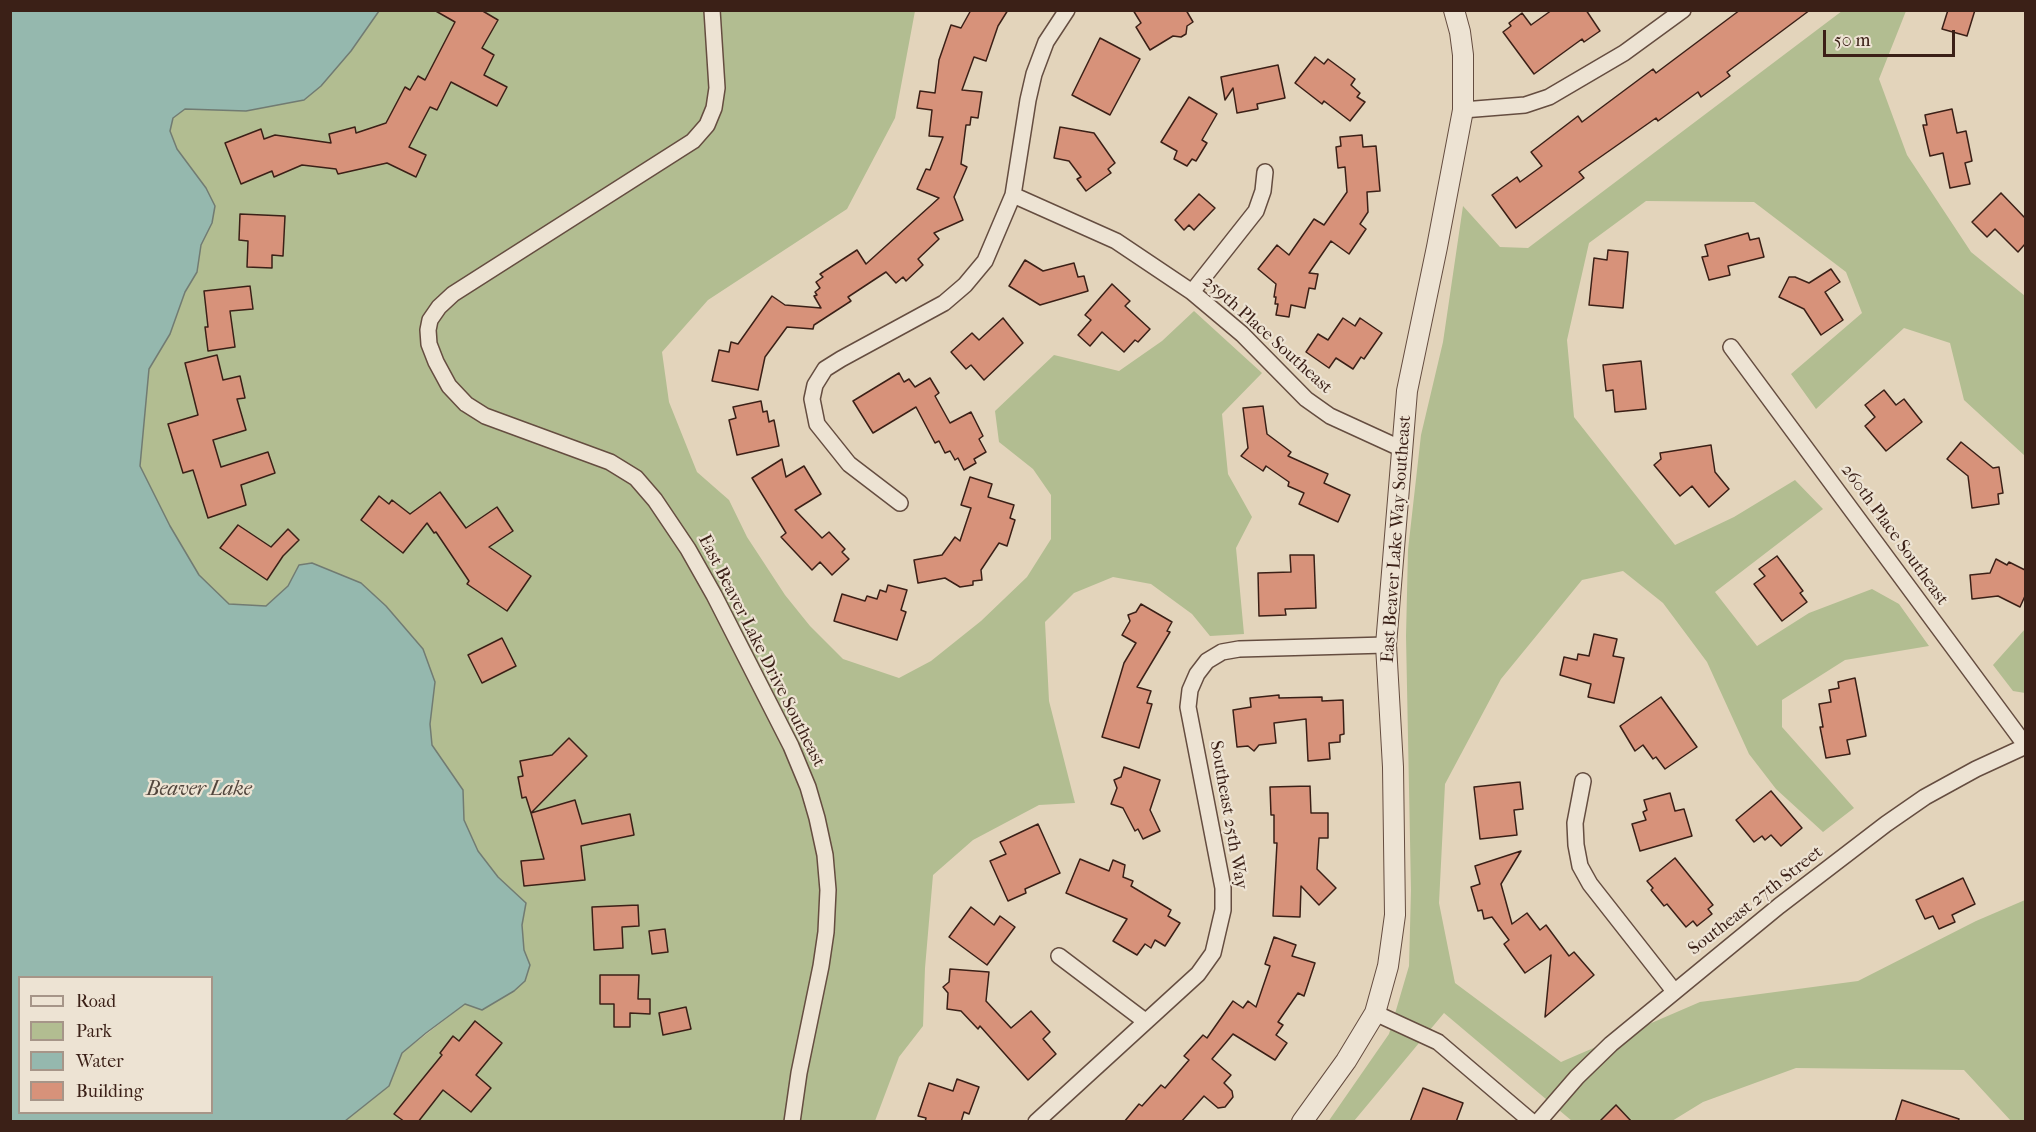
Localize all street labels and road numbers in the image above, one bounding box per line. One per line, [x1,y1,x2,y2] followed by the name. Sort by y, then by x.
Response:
[1198,271,1336,399] street label: 259th Place Southeast
[1378,415,1416,663] street label: East Beaver Lake Way Southeast
[1836,460,1952,610] street label: 260th Place Southeast
[693,531,829,771] street label: East Beaver Lake Drive Southeast
[1204,739,1252,891] street label: Southeast 25th Way
[1684,842,1828,960] street label: Southeast 27th Street

